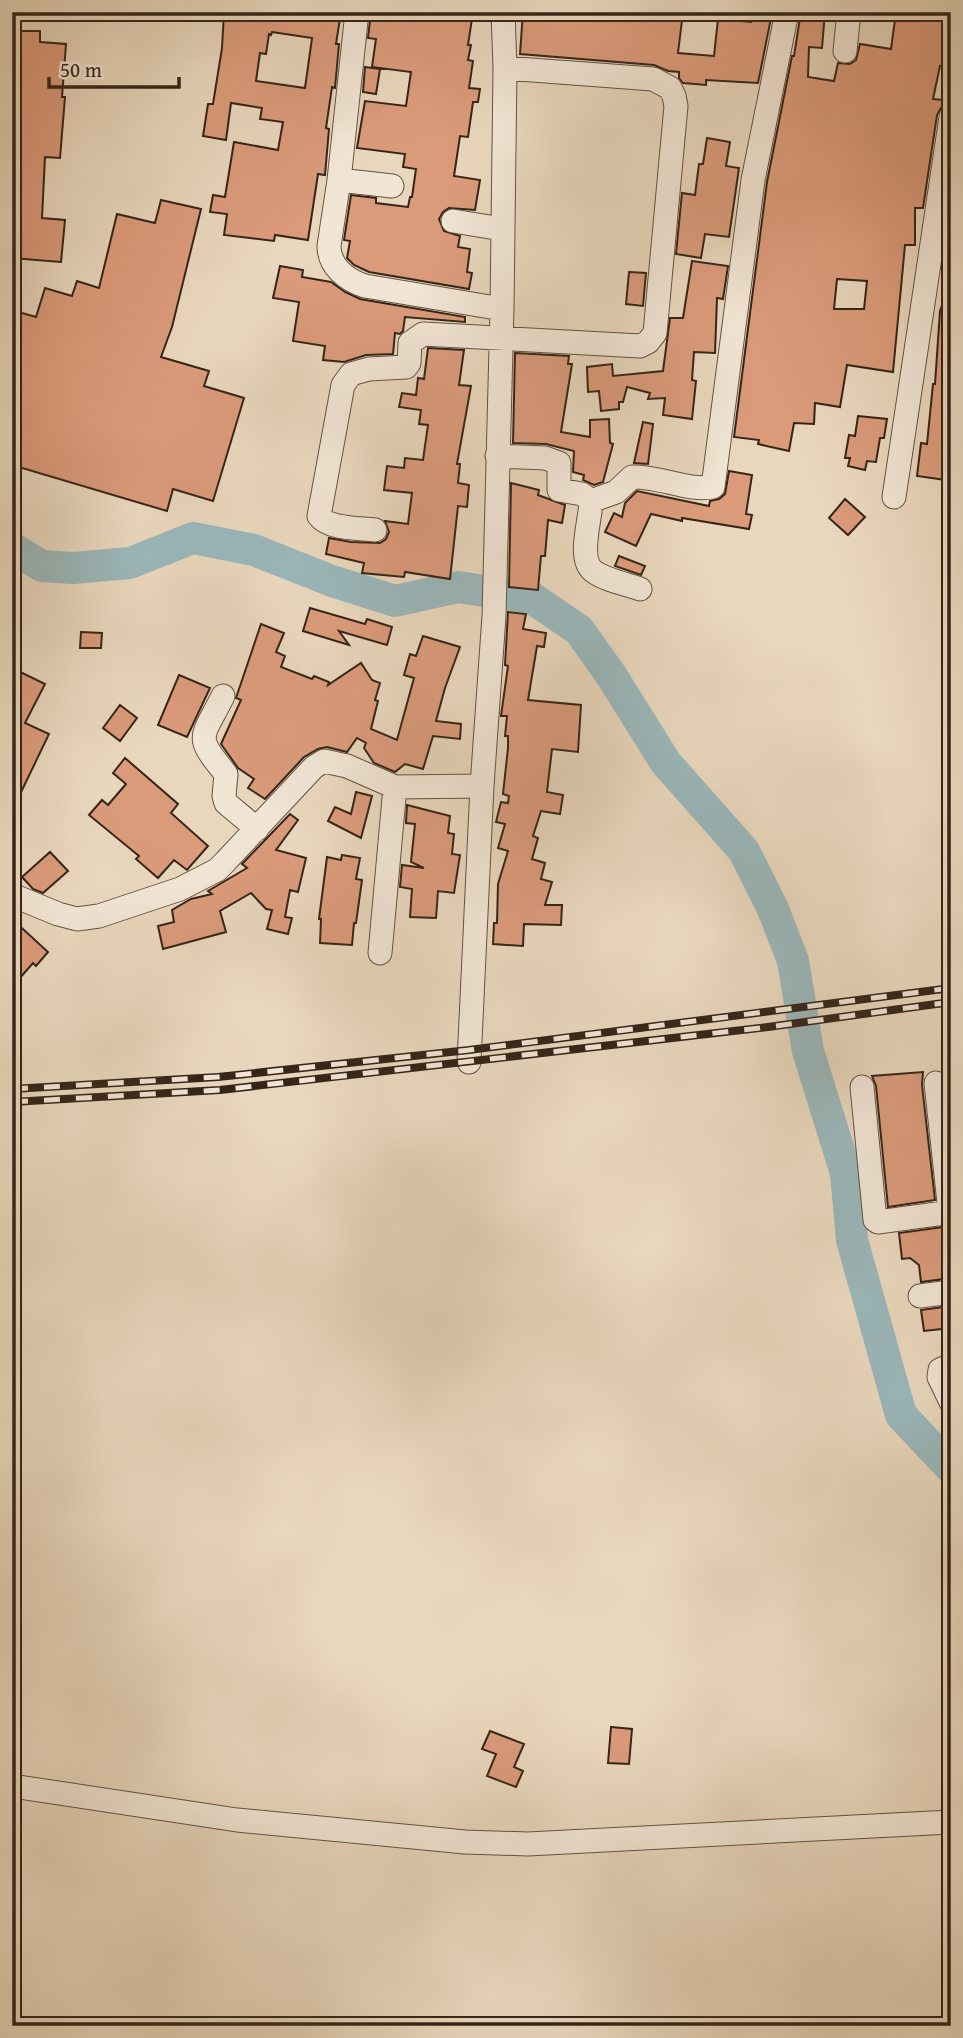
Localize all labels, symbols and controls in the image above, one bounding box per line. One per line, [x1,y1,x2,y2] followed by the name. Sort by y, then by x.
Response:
[49,46,178,90] scale bar
[60,54,102,85] text: 50 m

